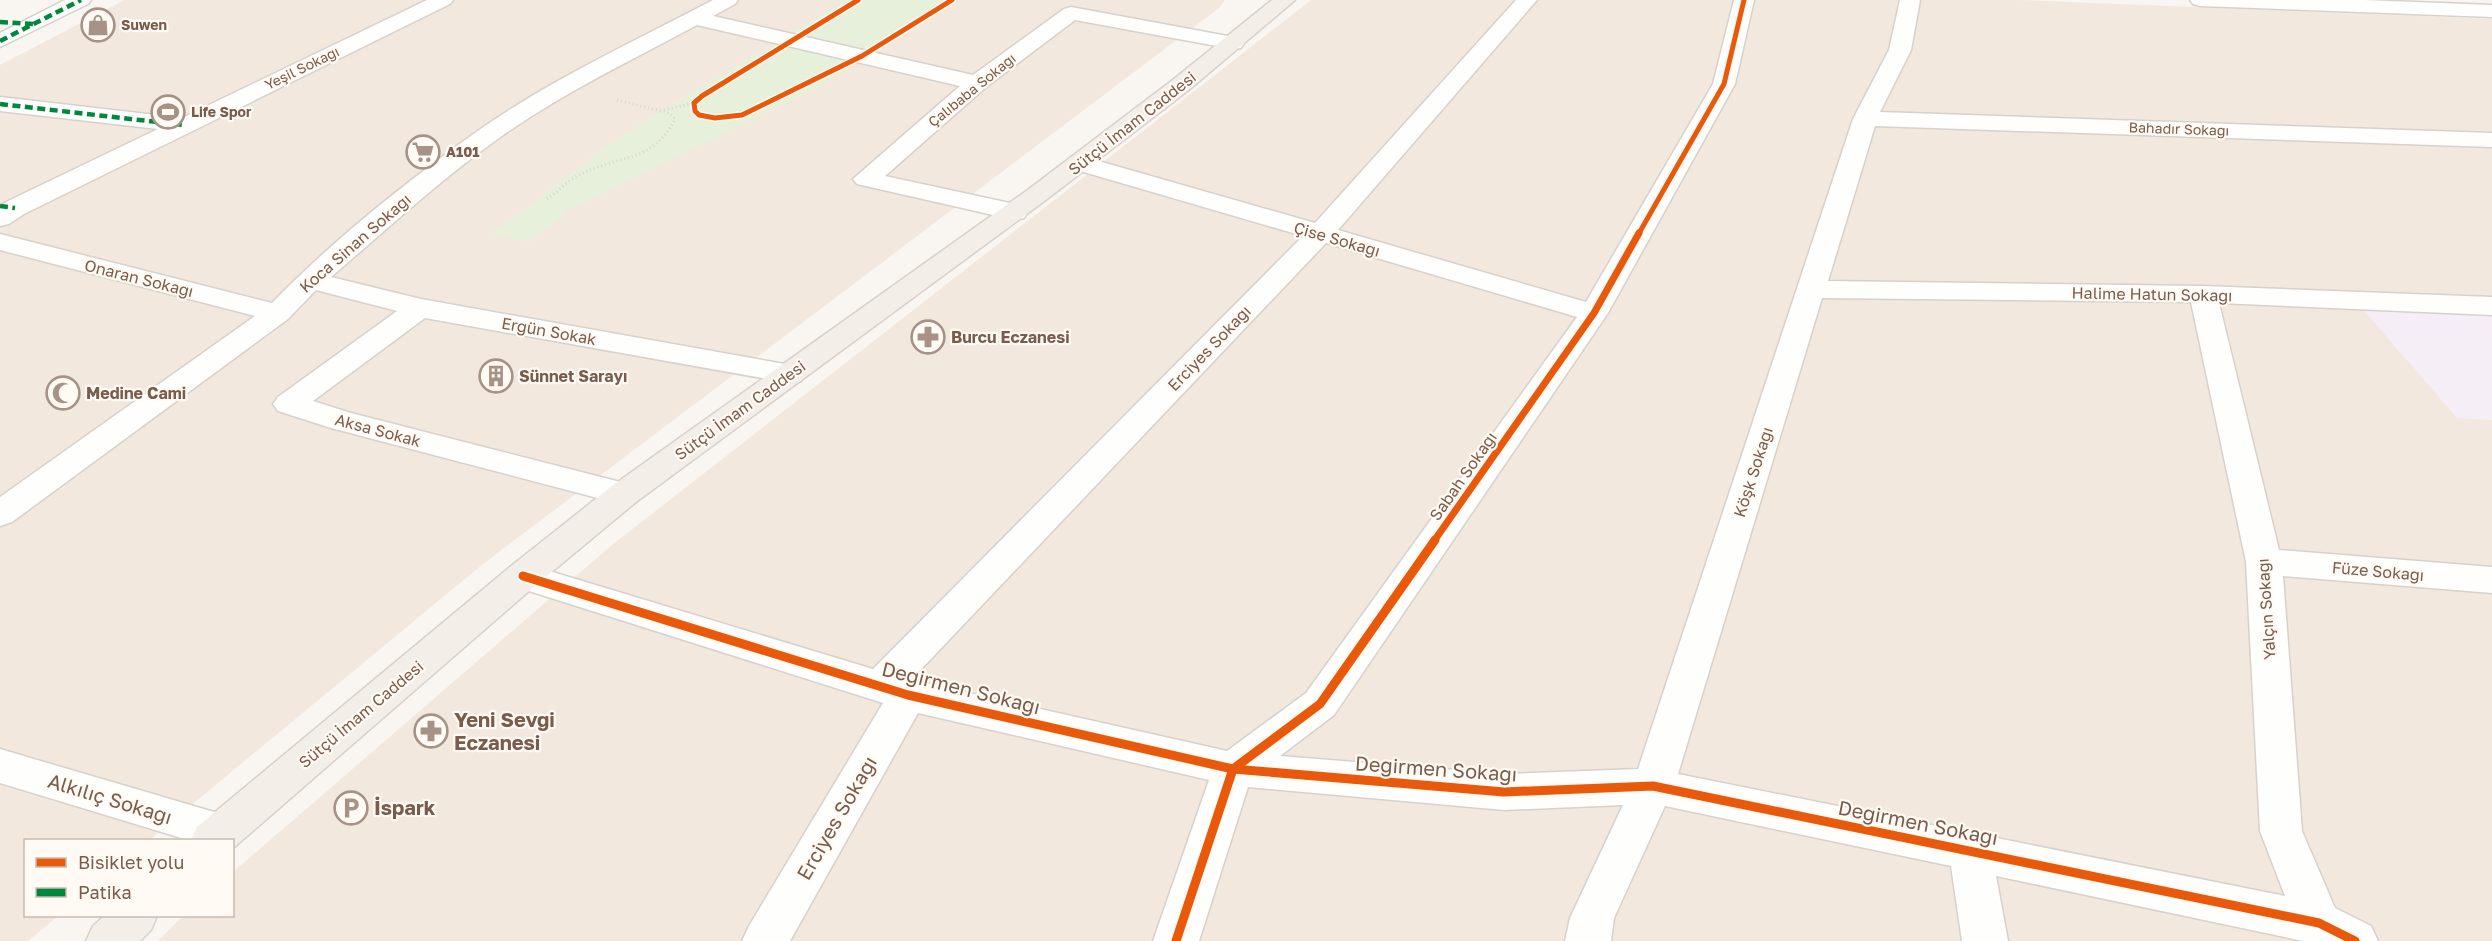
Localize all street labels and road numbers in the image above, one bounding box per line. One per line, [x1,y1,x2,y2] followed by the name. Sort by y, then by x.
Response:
[262,42,342,93] street label: Yeşil Sokağı
[925,49,1019,130] street label: Çalıbaba Sokağı
[1064,67,1200,179] street label: Sütçü İmam Caddesi
[2128,118,2230,139] street label: Bahadır Sokağı
[295,189,415,297] street label: Koca Sinan Sokağı
[1292,217,1382,261] street label: Çise Sokağı
[82,255,196,301] street label: Onaran Sokağı
[2071,283,2233,305] street label: Halime Hatun Sokağı
[1163,301,1255,395] street label: Erciyes Sokağı
[500,313,598,349] street label: Ergün Sokak
[671,356,809,464] street label: Sütçü İmam Caddesi
[333,409,423,451] street label: Aksa Sokak
[1729,424,1777,520] street label: Köşk Sokağı
[1425,428,1501,524] street label: Sabah Sokağı
[2331,557,2425,585] street label: Füze Sokağı
[2252,558,2280,660] street label: Yalçın Sokağı
[295,656,427,772] street label: Sütçü İmam Caddesi
[879,656,1043,718] street label: Değirmen Sokağı
[1354,750,1518,786] street label: Değirmen Sokağı
[791,751,881,884] street label: Erciyes Sokağı
[45,768,175,828] street label: Alkılıç Sokağı
[1836,795,2000,849] street label: Değirmen Sokağı

